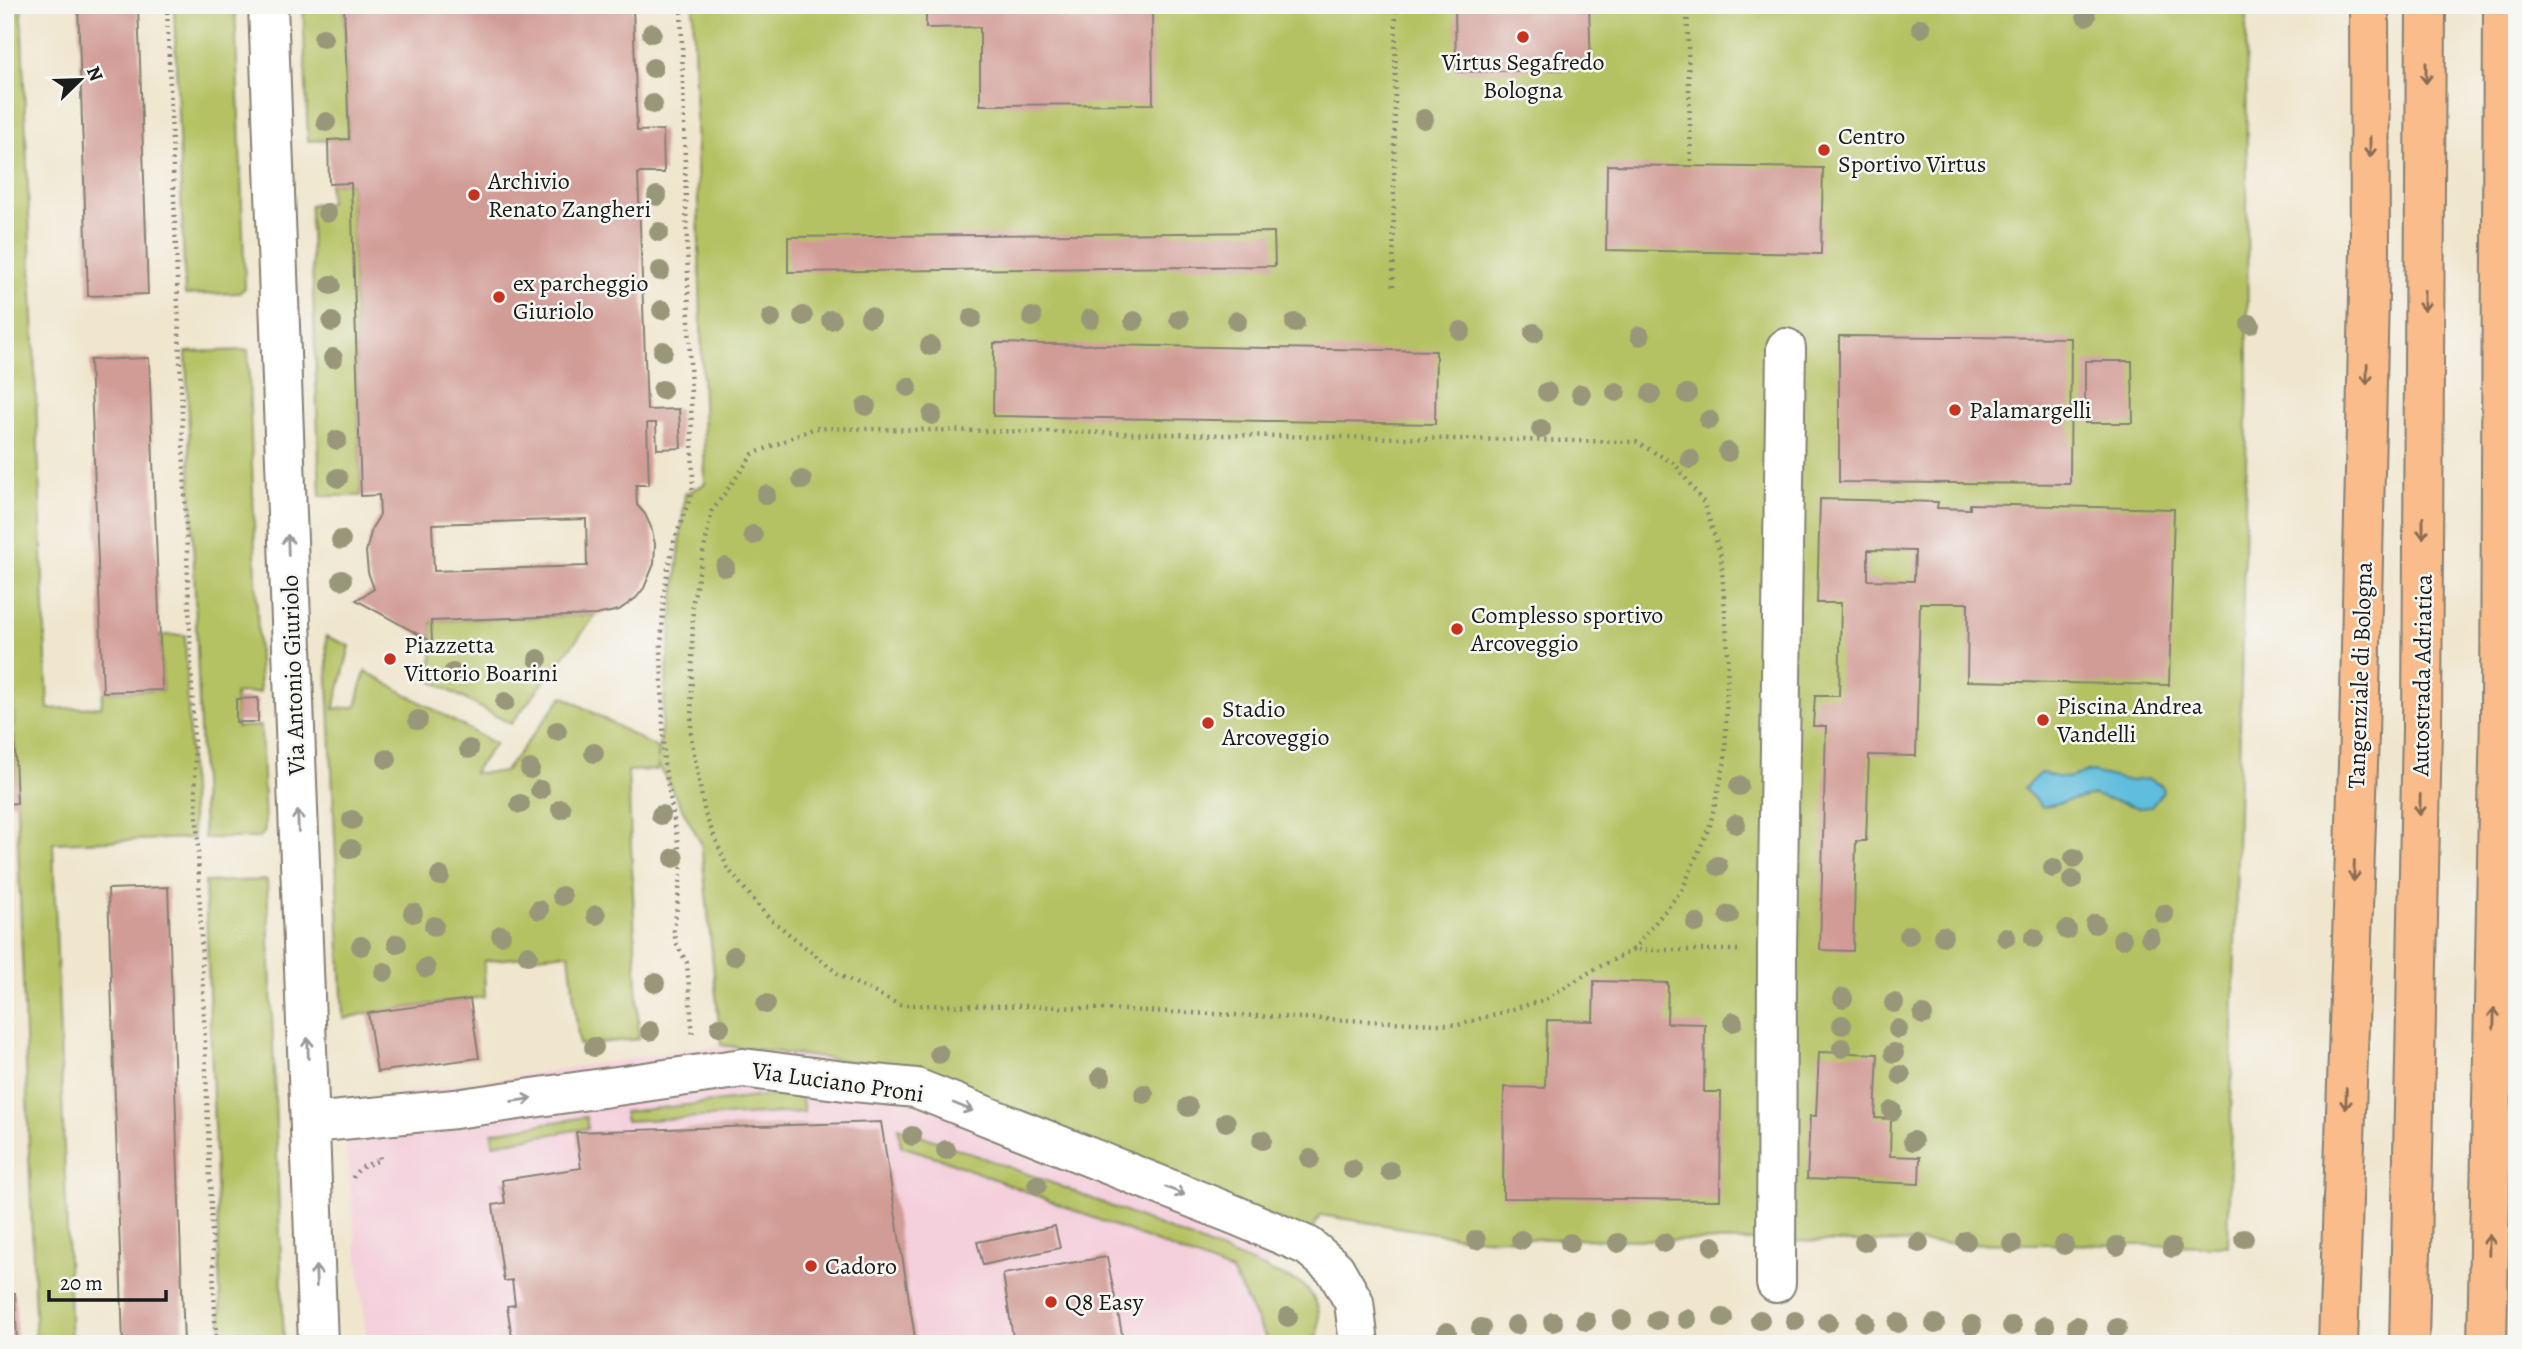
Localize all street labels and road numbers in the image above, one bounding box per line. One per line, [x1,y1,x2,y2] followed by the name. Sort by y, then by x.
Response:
[2340,560,2380,789] street label: Tangenziale di Bologna
[2404,573,2440,777] street label: Autostrada Adriatica
[274,574,313,777] street label: Via Antonio Giuriolo
[749,1054,926,1110] street label: Via Luciano Proni

